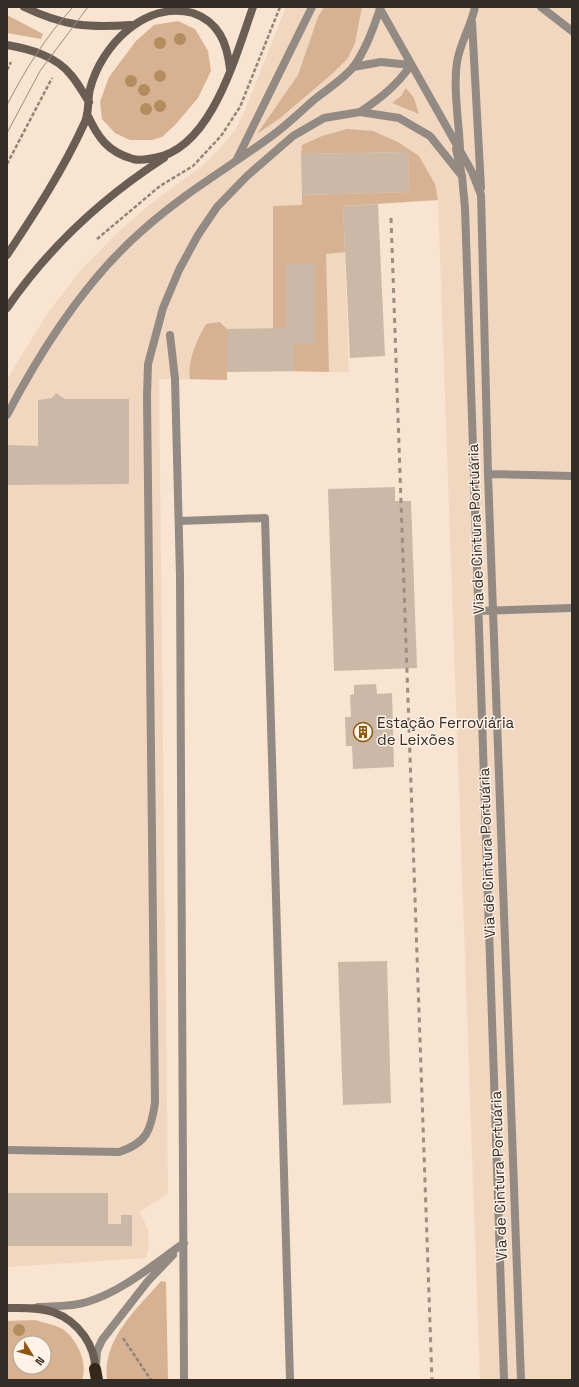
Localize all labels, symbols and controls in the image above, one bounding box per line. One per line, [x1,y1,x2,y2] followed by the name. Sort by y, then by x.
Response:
[463,443,488,615] street label: Via de Cintura Portuária
[377,713,515,749] place label: Estação Ferroviária de Leixões
[352,721,374,743] building icon: Estação Ferroviária de Leixões
[474,767,499,939] street label: Via de Cintura Portuária
[486,1090,511,1262] street label: Via de Cintura Portuária
[12,1335,52,1375] north arrow
[32,1354,48,1368] text: N

